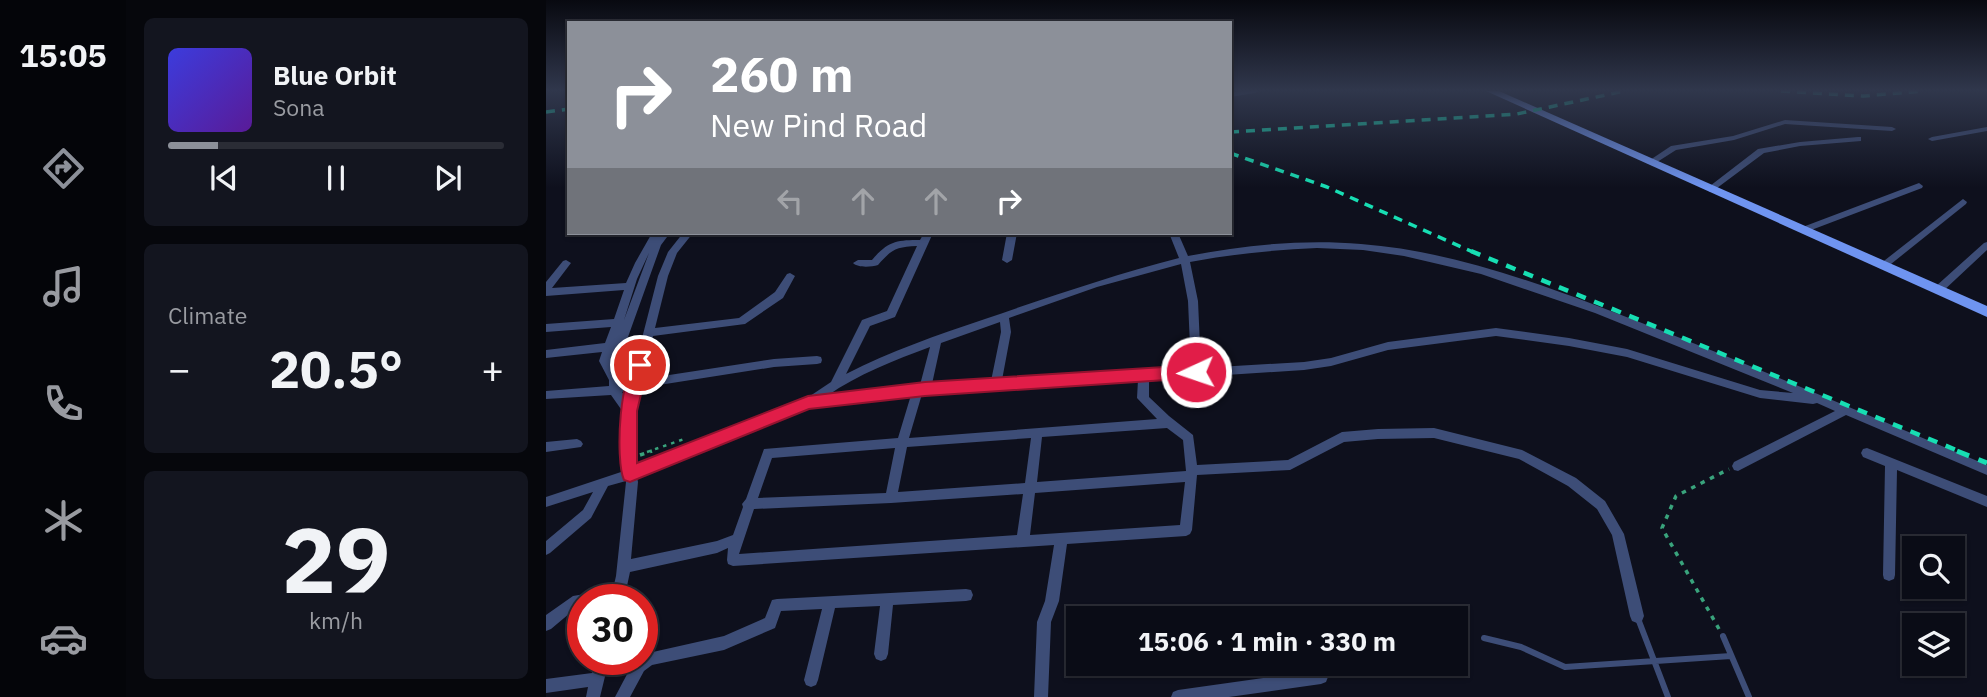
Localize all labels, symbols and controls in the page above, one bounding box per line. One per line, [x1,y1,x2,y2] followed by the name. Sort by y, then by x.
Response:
[19,34,107,76] text: 15:05
[710,42,854,105] text: 260 m
[595,49,686,140] icon: right
[273,58,397,92] text: Blue Orbit
[273,92,325,122] text: Sona
[710,104,927,146] text: New Pind Road
[39,144,88,193] icon: directions
[205,159,243,197] icon: previous
[317,159,355,197] icon: pause
[429,159,467,197] icon: next
[771,182,809,220] icon: left
[844,182,882,220] icon: ahead
[917,182,955,220] icon: ahead
[990,182,1028,220] icon: right
[39,262,88,311] icon: music
[168,300,247,330] text: Climate
[269,335,403,402] text: 20.5°
[610,335,670,395] pin
[1159,335,1233,409] position arrow
[168,344,191,393] text: −
[481,344,504,393] text: +
[621,346,659,384] icon: arrive
[39,379,88,428] icon: phone
[39,496,88,545] icon: climate
[281,500,391,618] text: 29
[1902,536,1965,676] map controls
[1902,536,1965,599] button: search
[567,584,658,675] speed limit sign: 30
[309,605,363,635] text: km/h
[1902,613,1965,676] button: layers
[39,614,88,663] icon: car
[1138,624,1396,658] text: 15:06 · 1 min · 330 m

